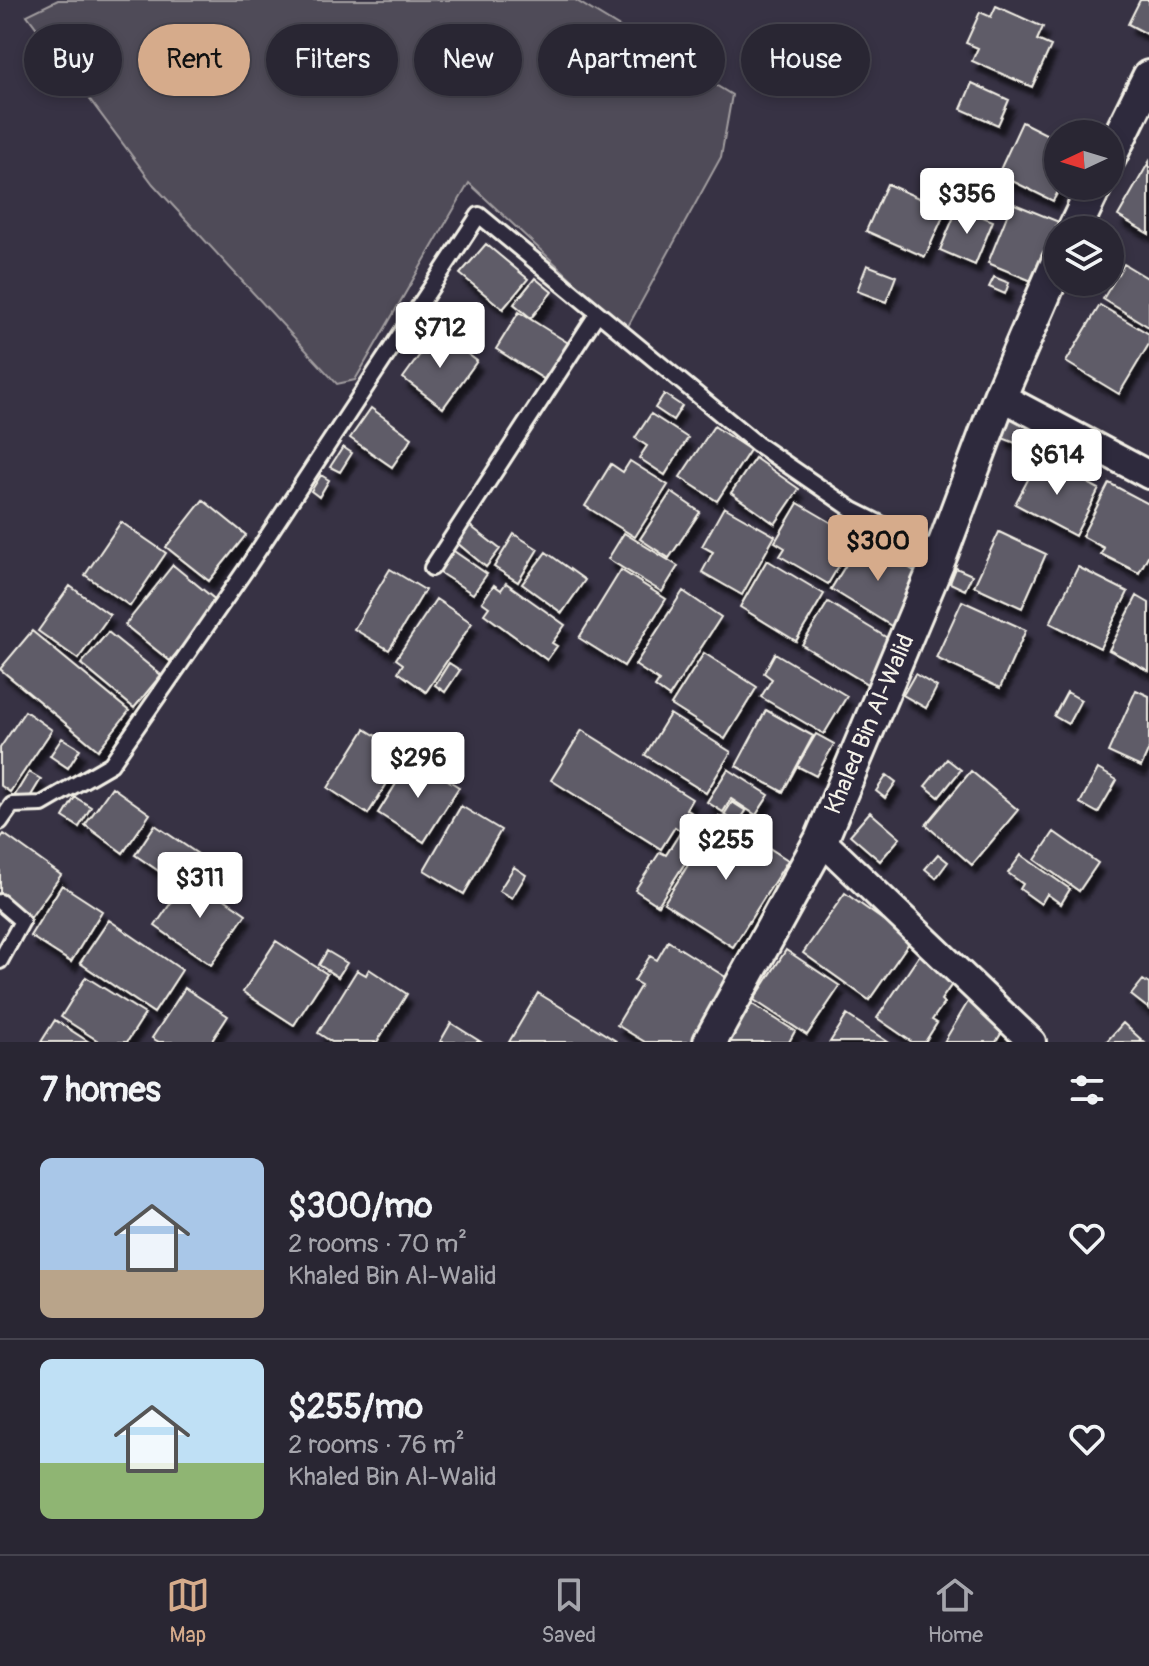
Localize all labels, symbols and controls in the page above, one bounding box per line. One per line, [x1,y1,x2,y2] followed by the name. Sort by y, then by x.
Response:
[24,24,122,96] chip: Buy
[138,24,250,96] chip: Rent
[266,24,398,96] chip: Filters
[414,24,522,96] chip: New
[538,24,725,96] chip: Apartment
[741,24,870,96] chip: House
[1044,120,1124,200] north arrow
[1044,120,1124,296] map controls
[920,168,1014,236] pin: $356
[938,178,996,210] text: $356
[1044,216,1124,296] button: layers
[393,302,487,370] pin: $712
[414,312,466,344] text: $712
[1010,429,1104,497] pin: $614
[1030,439,1084,471] text: $614
[831,515,925,583] pin: $300
[846,525,910,557] text: $300
[818,630,920,819] street label: Khaled Bin Al-Walid
[371,732,465,800] pin: $296
[389,742,447,774] text: $296
[679,814,773,882] pin: $255
[698,824,754,856] text: $255
[153,852,247,920] pin: $311
[176,862,224,894] text: $311
[1065,1068,1109,1112] icon: filters
[40,1069,161,1112] text: 7 homes
[288,1185,433,1228] text: $300/mo
[104,1190,200,1286] icon: home
[1065,1216,1109,1260] icon: heart
[288,1228,467,1260] text: 2 rooms · 70 m²
[288,1260,497,1292] text: Khaled Bin Al-Walid
[288,1386,423,1429] text: $255/mo
[104,1391,200,1487] icon: home
[1065,1417,1109,1461] icon: heart
[288,1429,465,1461] text: 2 rooms · 76 m²
[288,1461,497,1493] text: Khaled Bin Al-Walid
[166,1573,210,1649] tab: Map
[541,1573,596,1649] tab: Saved
[928,1573,983,1649] tab: Home

